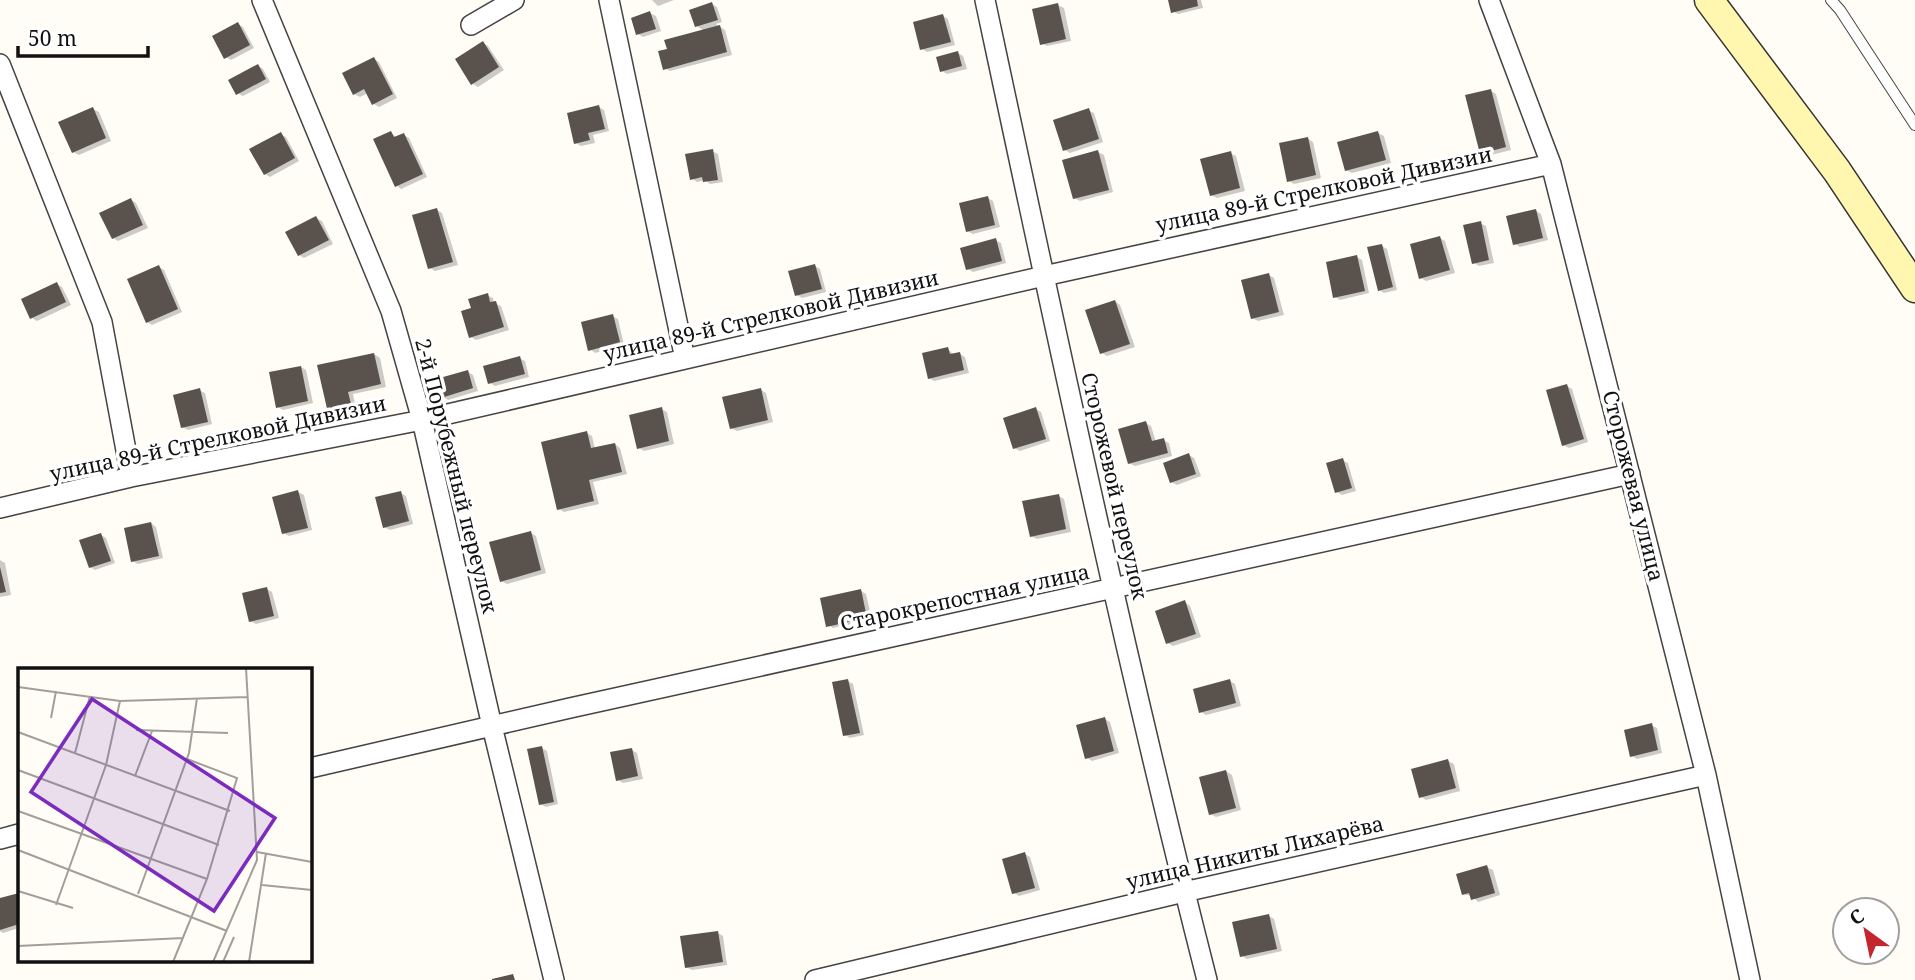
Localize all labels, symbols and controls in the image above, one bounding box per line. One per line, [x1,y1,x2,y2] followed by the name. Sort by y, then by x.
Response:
[18,14,147,58] scale bar
[28,24,77,52] text: 50 m
[1153,140,1495,238] street label: улица 89-й Стрелковой Дивизии
[600,263,941,367] street label: улица 89-й Стрелковой Дивизии
[409,335,505,617] street label: 2-й Порубежный переулок
[1075,370,1155,603] street label: Сторожевой переулок
[1597,388,1671,584] street label: Сторожевая улица
[47,389,389,487] street label: улица 89-й Стрелковой Дивизии
[838,557,1092,637] street label: Старокрепостная улица
[18,668,312,962] inset map
[1123,809,1386,895] street label: улица Никиты Лихарёва
[1831,896,1901,966] north arrow
[1844,902,1869,931] text: С

